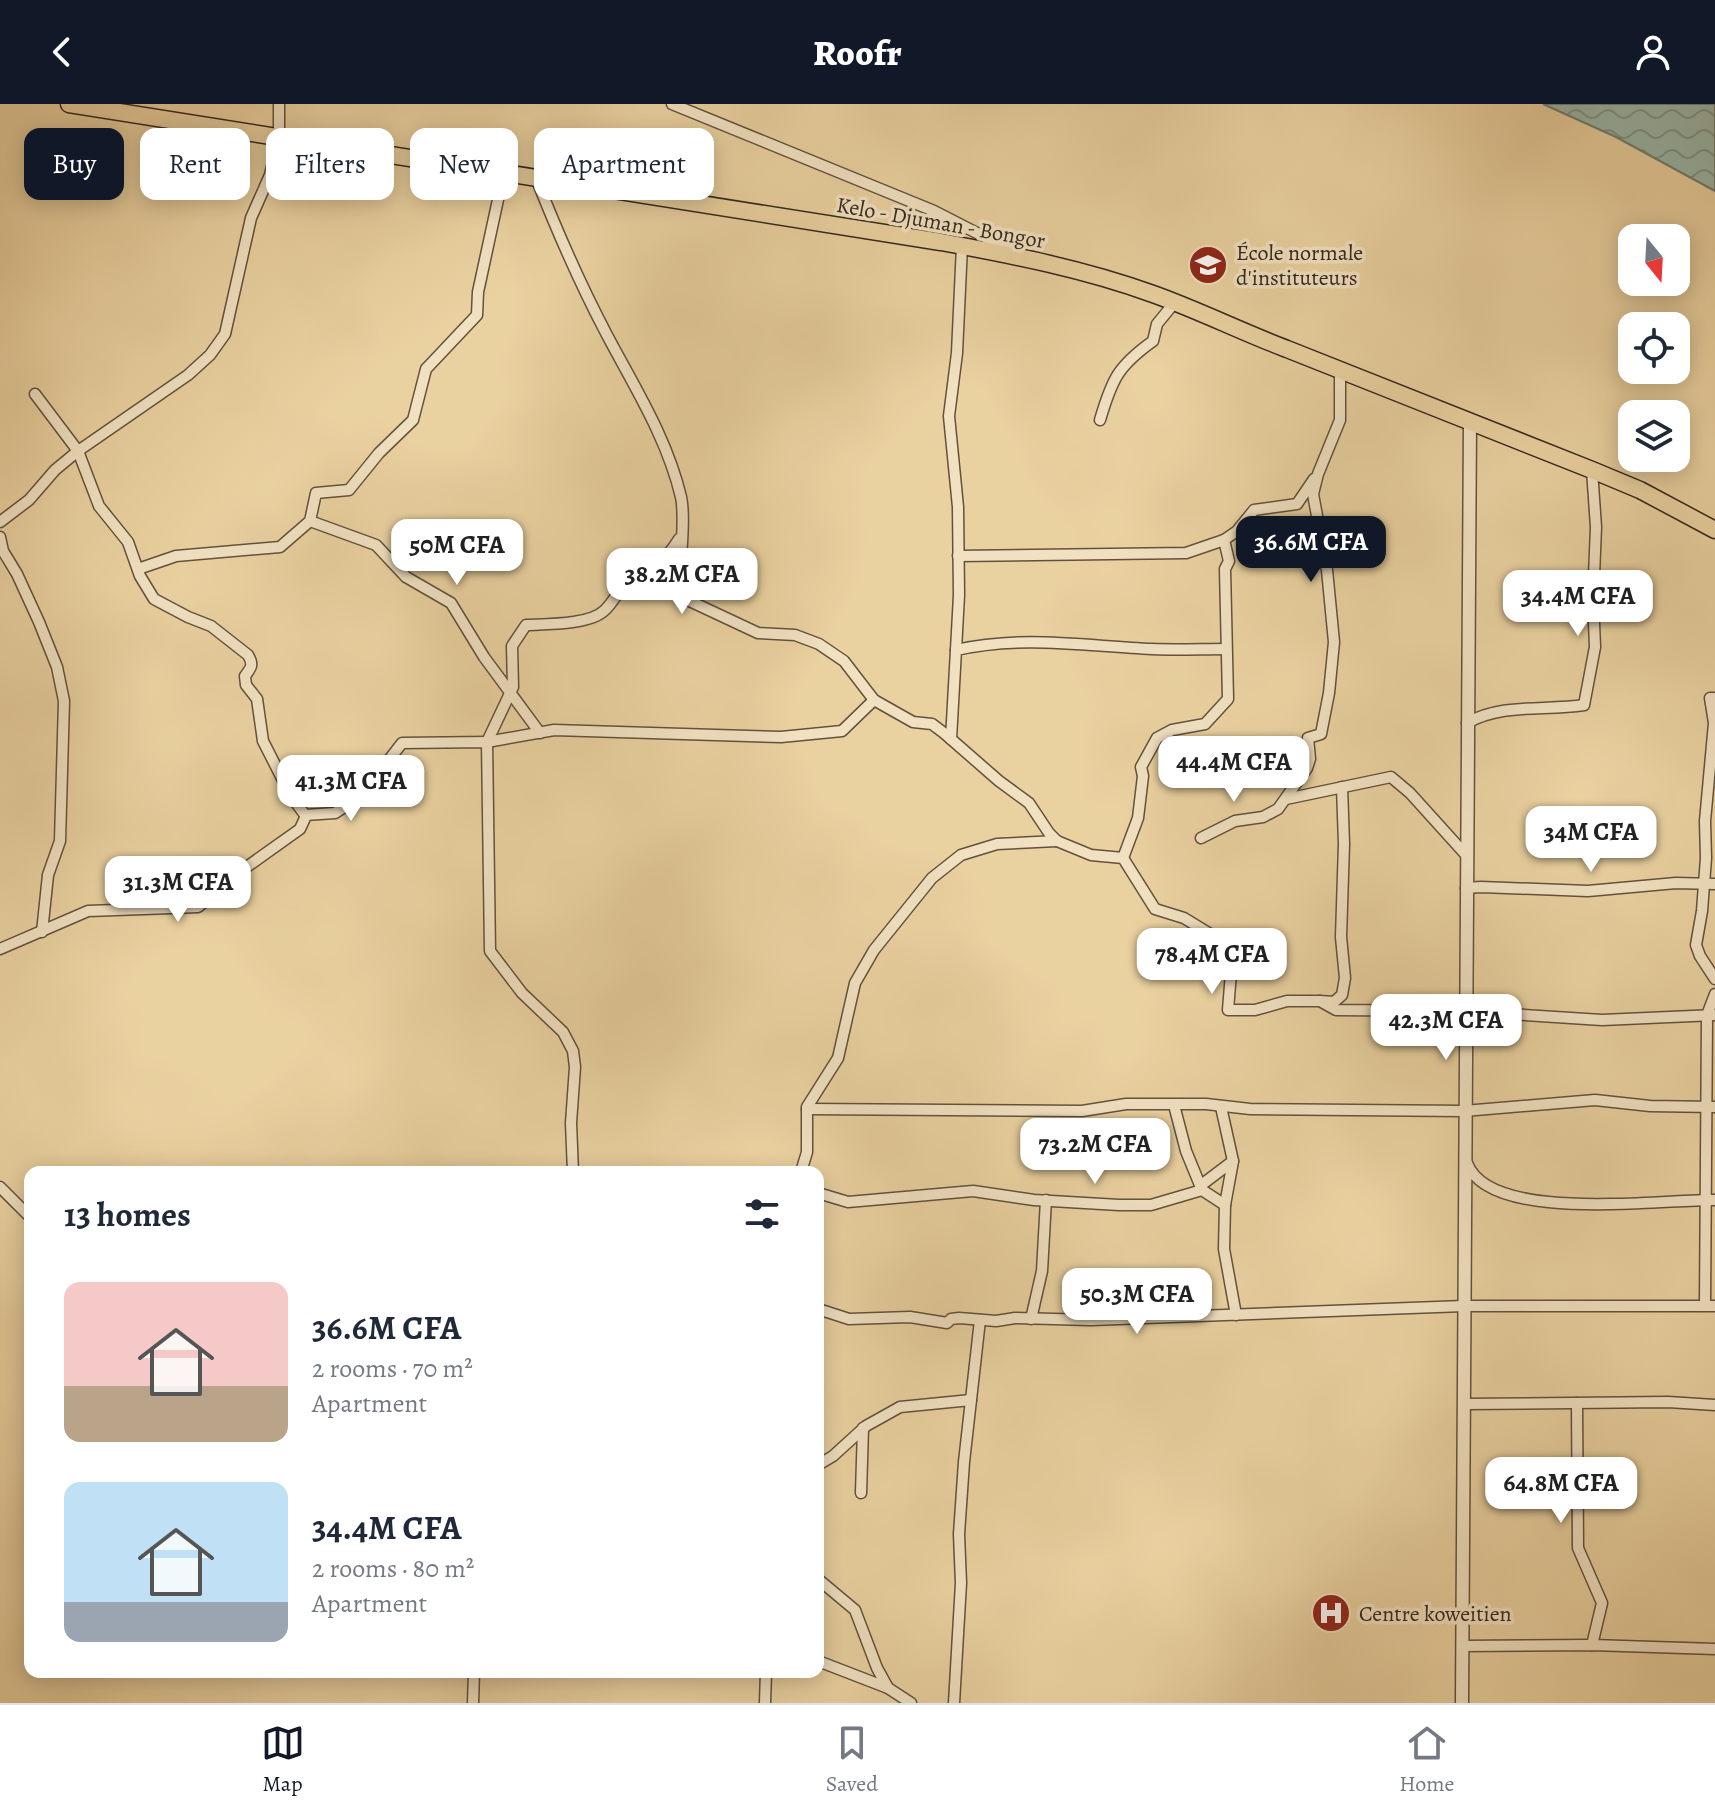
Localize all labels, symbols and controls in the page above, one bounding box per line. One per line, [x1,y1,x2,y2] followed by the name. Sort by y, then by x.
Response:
[813,28,902,77] text: Roofr
[40,30,84,74] icon: back
[1631,30,1675,74] icon: person
[24,128,124,200] chip: Buy
[140,128,250,200] chip: Rent
[266,128,394,200] chip: Filters
[410,128,518,200] chip: New
[534,128,714,200] chip: Apartment
[834,190,1048,256] street label: Kelo - Djuman - Bongor
[1618,224,1690,296] north arrow
[1618,224,1690,472] map controls
[1236,238,1363,293] place label: École normale d'instituteurs
[1187,244,1229,286] school or university icon: École normale d'instituteurs
[1618,312,1690,384] button: locate
[1618,400,1690,472] button: layers
[1219,516,1403,584] pin: 36.6M CFA
[383,519,531,587] pin: 50M CFA
[1254,524,1368,559] text: 36.6M CFA
[409,527,505,562] text: 50M CFA
[590,548,774,616] pin: 38.2M CFA
[625,556,739,591] text: 38.2M CFA
[1486,570,1670,638] pin: 34.4M CFA
[1521,578,1635,613] text: 34.4M CFA
[1142,736,1326,804] pin: 44.4M CFA
[1176,744,1292,779] text: 44.4M CFA
[259,755,443,823] pin: 41.3M CFA
[295,763,407,798] text: 41.3M CFA
[1517,806,1665,874] pin: 34M CFA
[1544,814,1638,849] text: 34M CFA
[86,856,270,924] pin: 31.3M CFA
[123,864,233,899] text: 31.3M CFA
[1120,928,1304,996] pin: 78.4M CFA
[1155,936,1269,971] text: 78.4M CFA
[1354,994,1538,1062] pin: 42.3M CFA
[1389,1002,1503,1037] text: 42.3M CFA
[1003,1118,1187,1186] pin: 73.2M CFA
[1038,1126,1152,1161] text: 73.2M CFA
[64,1191,191,1238] text: 13 homes
[740,1192,784,1236] icon: filters
[1045,1268,1229,1336] pin: 50.3M CFA
[1080,1276,1194,1311] text: 50.3M CFA
[312,1304,461,1351] text: 36.6M CFA
[128,1314,224,1410] icon: home
[312,1351,473,1386] text: 2 rooms · 70 m²
[312,1386,427,1421] text: Apartment
[1469,1457,1653,1525] pin: 64.8M CFA
[1503,1465,1619,1500] text: 64.8M CFA
[312,1504,461,1551] text: 34.4M CFA
[128,1514,224,1610] icon: home
[312,1551,474,1586] text: 2 rooms · 80 m²
[312,1586,427,1621] text: Apartment
[1310,1592,1352,1634] hospital icon: Centre koweitien
[1359,1599,1512,1629] place label: Centre koweitien
[261,1721,305,1799] tab: Map
[826,1721,878,1799] tab: Saved
[1399,1721,1454,1799] tab: Home

